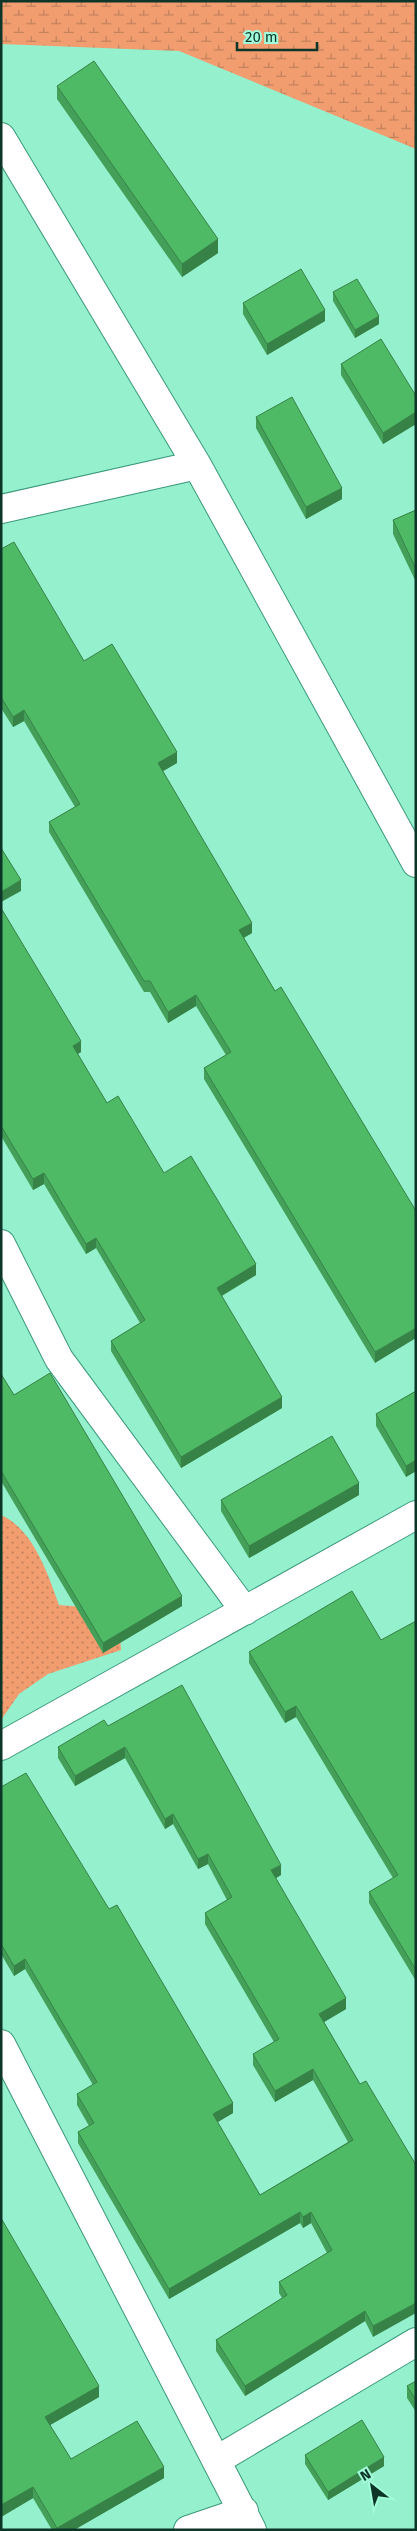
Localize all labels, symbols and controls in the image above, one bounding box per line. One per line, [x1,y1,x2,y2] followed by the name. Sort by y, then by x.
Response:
[237,20,317,52] scale bar
[245,28,278,46] text: 20 m
[347,2461,397,2511] north arrow
[357,2466,374,2485] text: N

